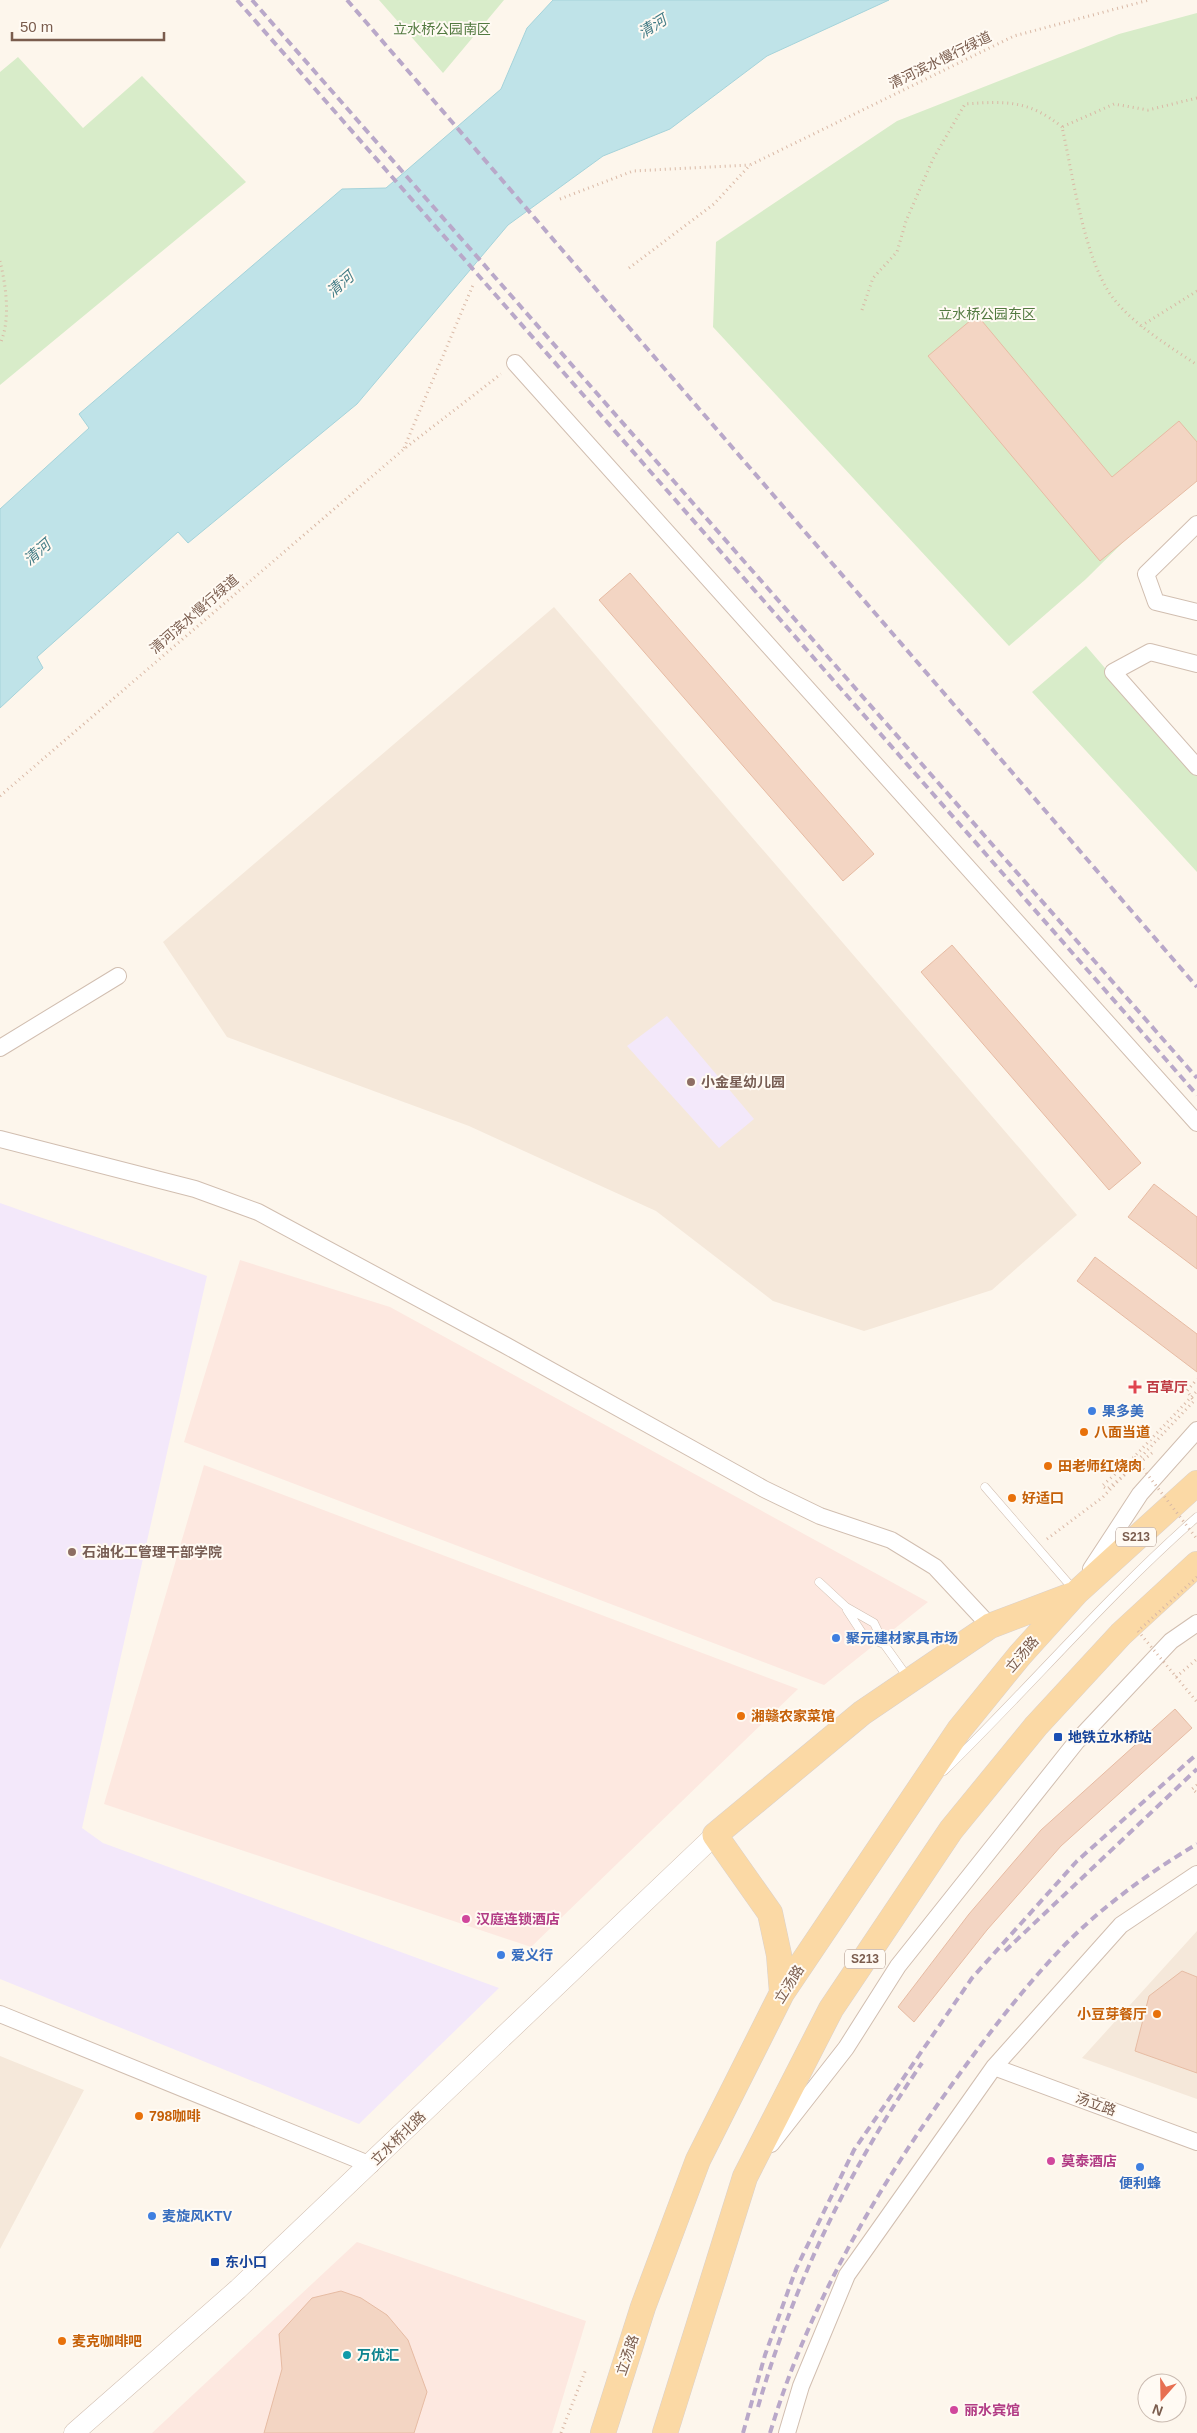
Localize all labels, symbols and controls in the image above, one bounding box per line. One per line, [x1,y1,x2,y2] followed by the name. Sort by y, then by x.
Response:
[635,9,672,41] water label: 清河
[12,10,165,42] scale bar
[20,18,53,35] text: 50 m
[393,21,491,37] park label: 立水桥公园南区
[886,28,994,92] street label: 清河滨水慢行绿道
[323,266,359,300] water label: 清河
[938,306,1036,322] park label: 立水桥公园东区
[20,534,56,568] water label: 清河
[146,571,242,657] street label: 清河滨水慢行绿道
[701,1074,785,1090] place label: 小金星幼儿园
[685,1076,697,1088] marker: 小金星幼儿园
[1146,1379,1188,1395] place label: 百草厅
[1128,1380,1142,1394] marker: 百草厅
[1102,1403,1144,1419] place label: 果多美
[1086,1405,1098,1417] marker: 果多美
[1094,1424,1150,1440] place label: 八面当道
[1078,1426,1090,1438] marker: 八面当道
[1058,1458,1142,1474] place label: 田老师红烧肉
[1042,1460,1054,1472] marker: 田老师红烧肉
[1022,1490,1064,1506] place label: 好适口
[1006,1492,1018,1504] marker: 好适口
[1116,1528,1156,1546] road number: S213
[82,1544,222,1560] place label: 石油化工管理干部学院
[66,1546,78,1558] marker: 石油化工管理干部学院
[846,1630,958,1646] place label: 聚元建材家具市场
[830,1632,842,1644] marker: 聚元建材家具市场
[1002,1633,1042,1675] street label: 立汤路
[751,1708,835,1724] place label: 湘赣农家菜馆
[735,1710,747,1722] marker: 湘赣农家菜馆
[1068,1729,1152,1745] place label: 地铁立水桥站
[1052,1731,1064,1743] marker: 地铁立水桥站
[476,1911,560,1927] place label: 汉庭连锁酒店
[460,1913,472,1925] marker: 汉庭连锁酒店
[511,1947,553,1963] place label: 爱义行
[495,1949,507,1961] marker: 爱义行
[845,1950,885,1968] road number: S213
[771,1962,807,2006] street label: 立汤路
[1077,2006,1147,2022] place label: 小豆芽餐厅
[1151,2008,1163,2020] marker: 小豆芽餐厅
[1074,2089,1118,2119] street label: 汤立路
[149,2108,201,2124] place label: 798咖啡
[367,2108,429,2168] street label: 立水桥北路
[133,2110,145,2122] marker: 798咖啡
[1061,2153,1117,2169] place label: 莫泰酒店
[1045,2155,1057,2167] marker: 莫泰酒店
[1134,2161,1146,2173] marker: 便利蜂
[1119,2175,1161,2191] place label: 便利蜂
[162,2208,233,2224] place label: 麦旋风KTV
[146,2210,158,2222] marker: 麦旋风KTV
[225,2254,267,2270] place label: 东小口
[209,2256,221,2268] marker: 东小口
[72,2333,142,2349] place label: 麦克咖啡吧
[613,2333,641,2377] street label: 立汤路
[56,2335,68,2347] marker: 麦克咖啡吧
[357,2347,399,2363] place label: 万优汇
[341,2349,353,2361] marker: 万优汇
[1137,2373,1187,2423] north arrow
[1150,2401,1165,2419] text: N
[964,2402,1020,2418] place label: 丽水宾馆
[948,2404,960,2416] marker: 丽水宾馆

